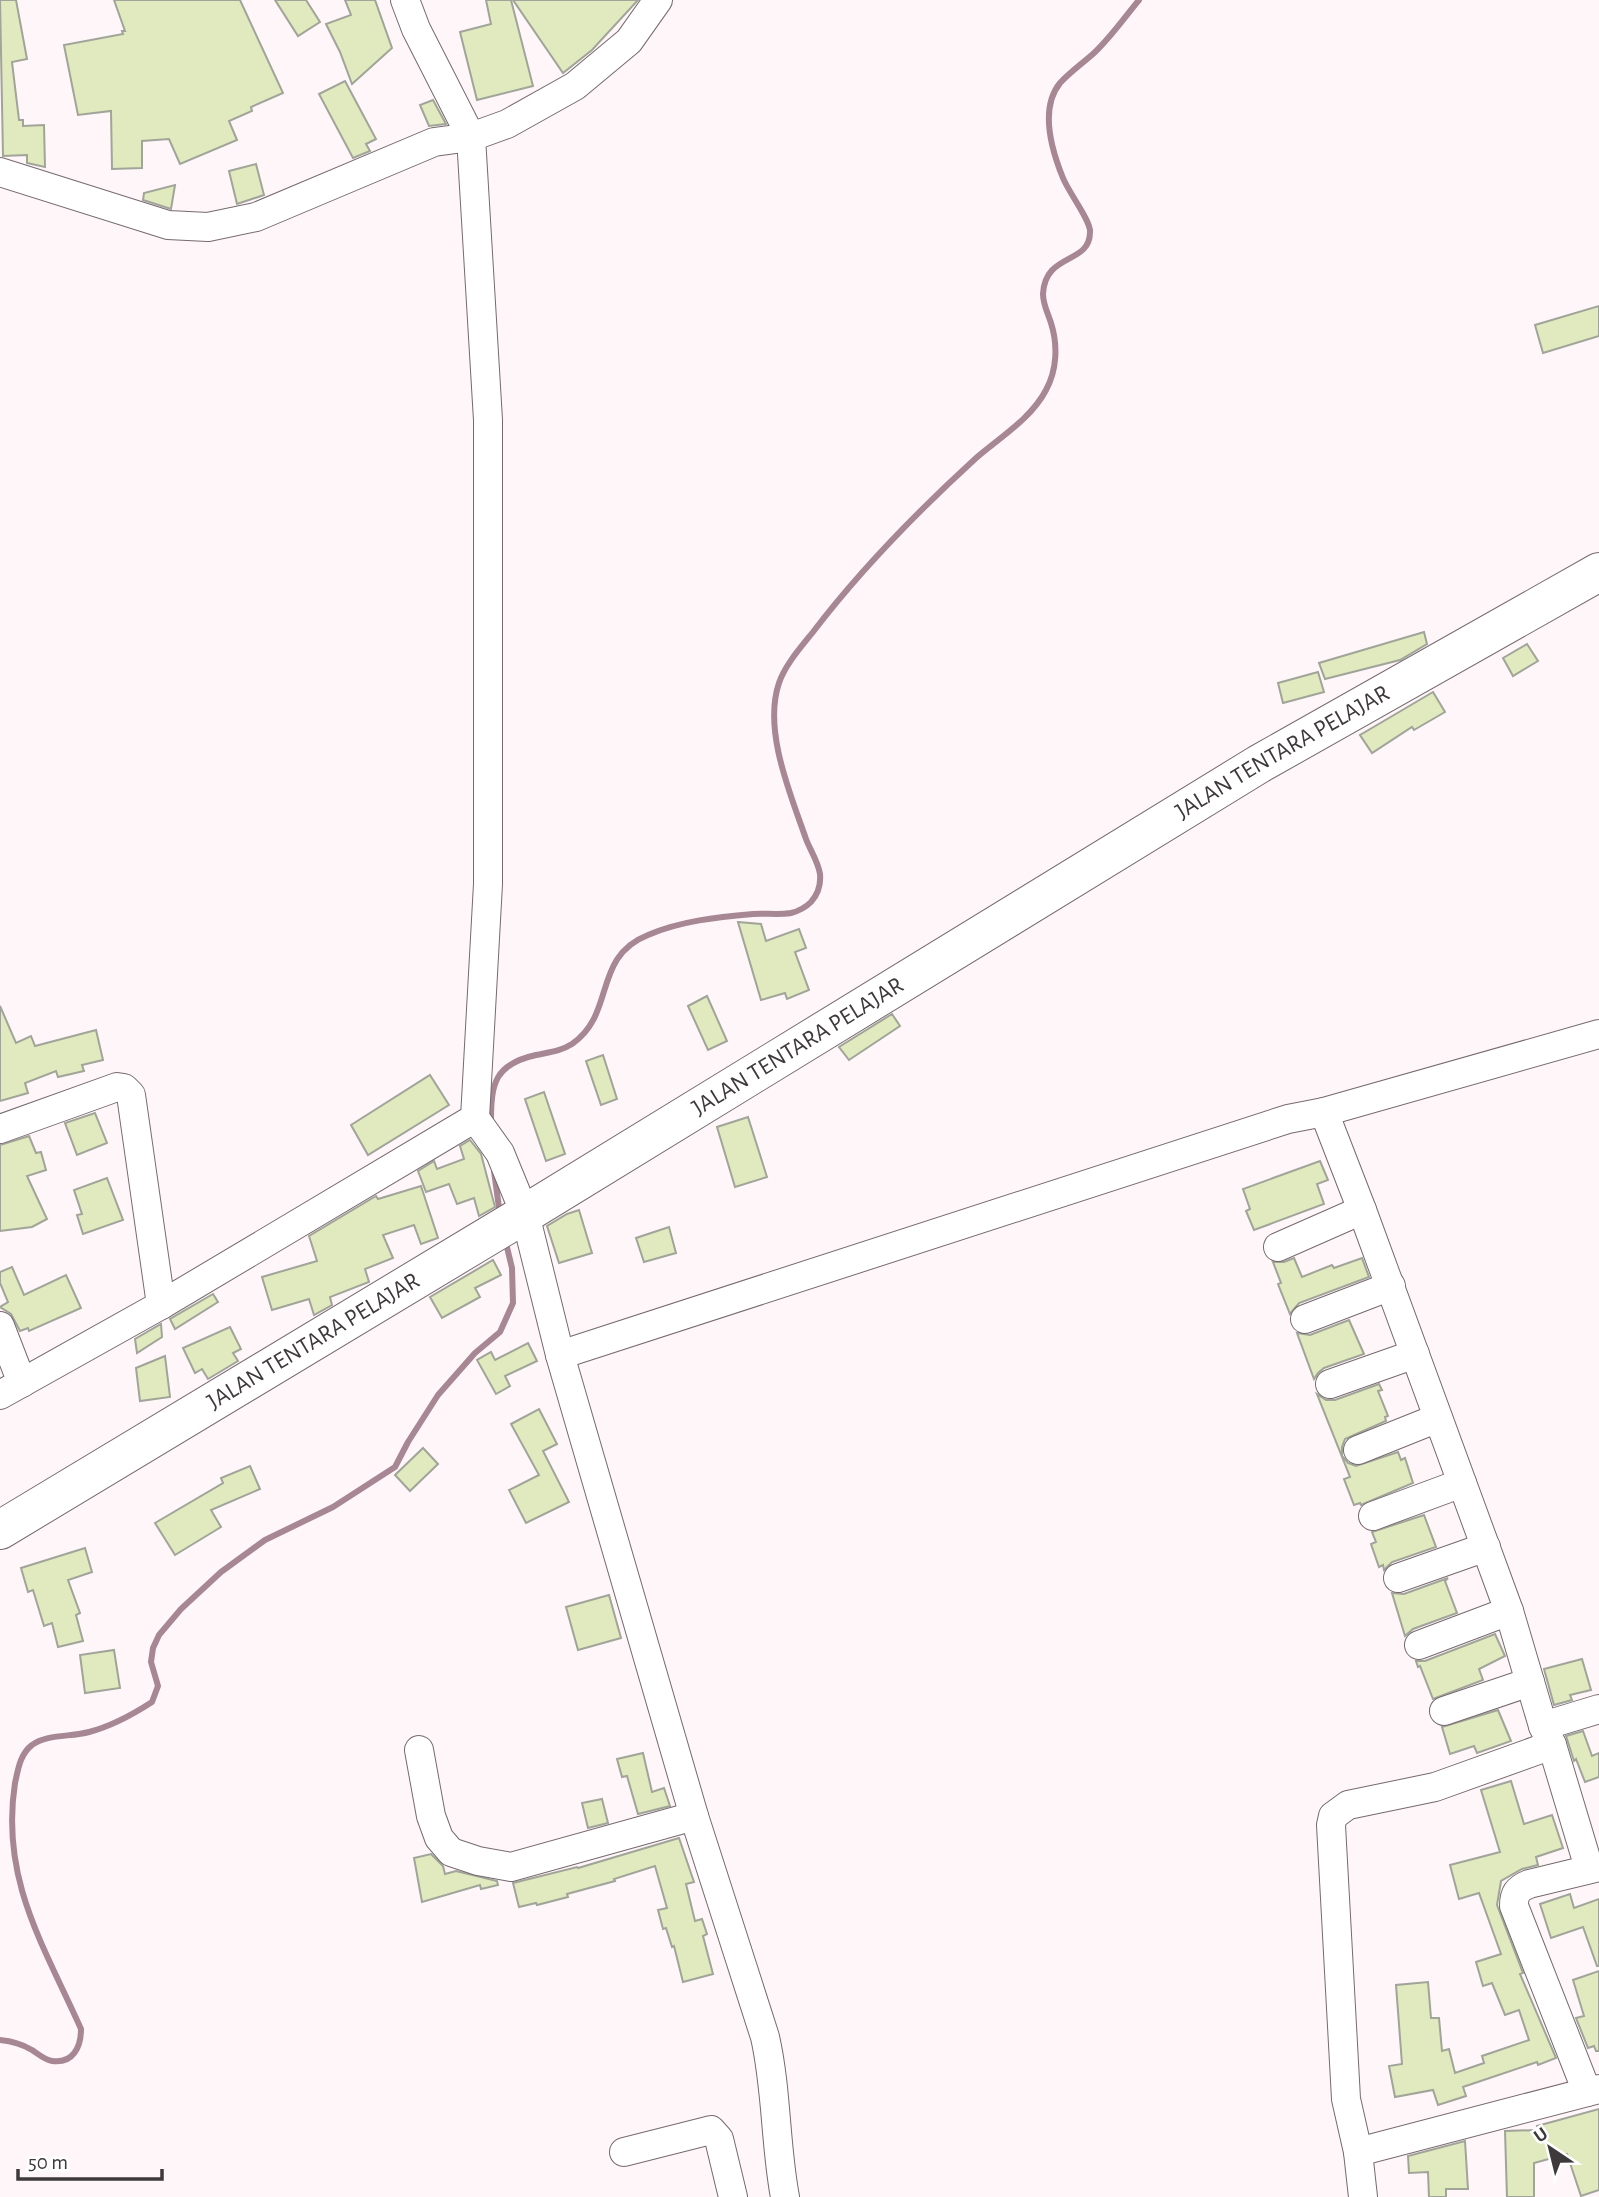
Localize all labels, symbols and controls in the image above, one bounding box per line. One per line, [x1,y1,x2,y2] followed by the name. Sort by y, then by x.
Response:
[1172,681,1394,824] street label: JALAN TENTARA PELAJAR
[688,973,908,1120] street label: JALAN TENTARA PELAJAR
[203,1268,424,1414] street label: JALAN TENTARA PELAJAR
[1515,2113,1585,2183] north arrow
[1531,2124,1552,2147] text: U
[18,2138,161,2182] scale bar
[28,2152,68,2173] text: 50 m

